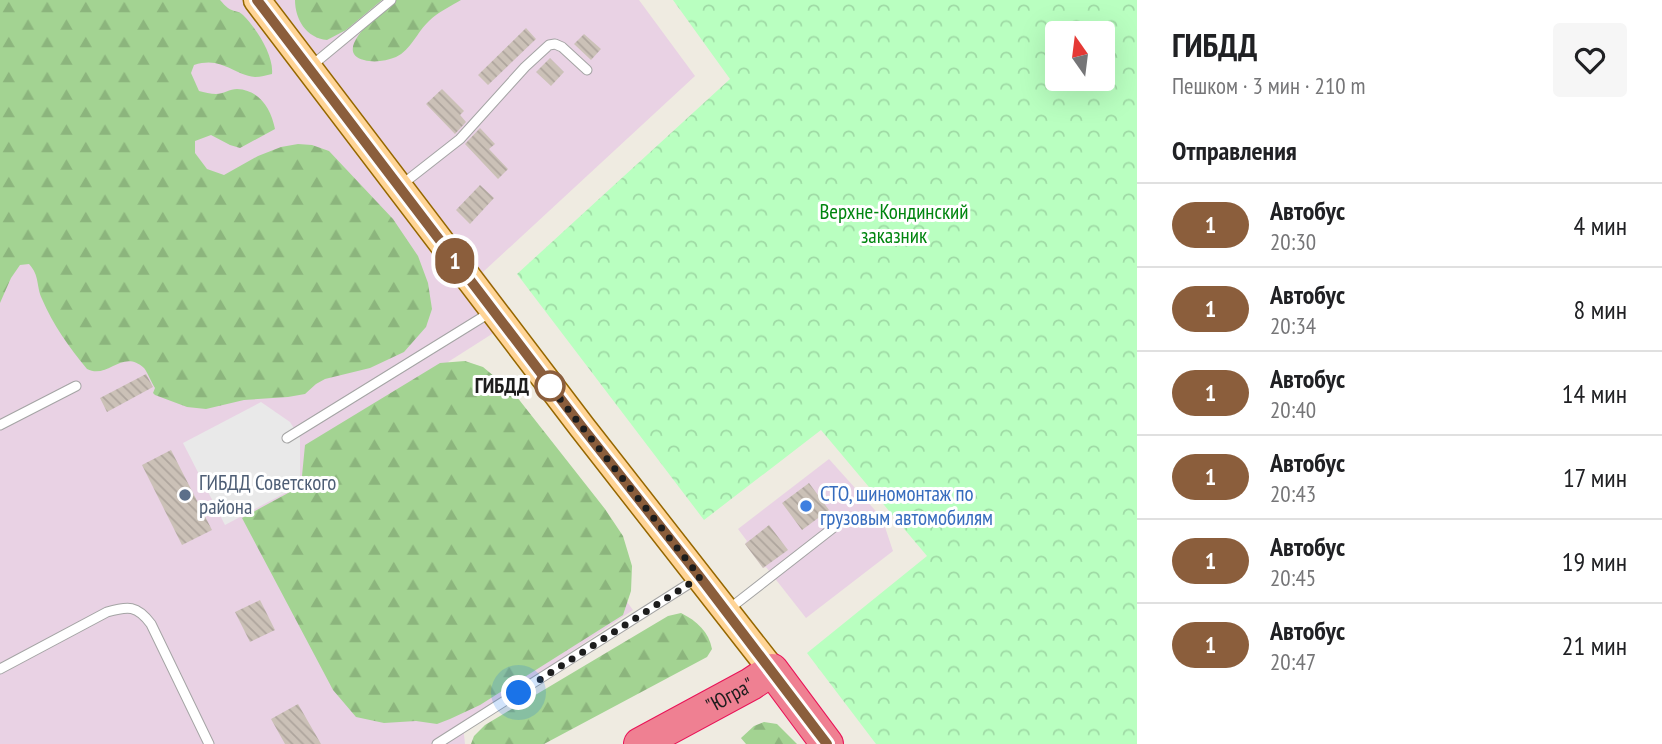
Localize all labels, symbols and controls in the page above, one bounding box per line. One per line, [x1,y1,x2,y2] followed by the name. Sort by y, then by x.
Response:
[1045,21,1115,91] north arrow
[1045,21,1115,91] map controls
[1172,23,1257,66] text: ГИБДД
[1553,23,1627,97] button: heart
[1172,71,1365,100] text: Пешком · 3 мин · 210 m
[1172,134,1297,167] text: Отправления
[1270,194,1345,227] text: Автобус
[819,198,969,249] park label: Верхне-Кондинский заказник
[1205,209,1216,240] text: 1
[1574,209,1627,242] text: 4 мин
[1270,227,1316,256] text: 20:30
[432,238,478,284] line badge: 1
[449,245,461,276] text: 1
[1270,278,1345,311] text: Автобус
[1205,293,1216,324] text: 1
[1574,293,1627,326] text: 8 мин
[1270,311,1316,340] text: 20:34
[1270,362,1345,395] text: Автобус
[535,371,565,401] marker: ГИБДД
[475,372,529,399] place label: ГИБДД
[1205,377,1216,408] text: 1
[1562,377,1627,410] text: 14 мин
[1270,395,1316,424] text: 20:40
[1270,446,1345,479] text: Автобус
[1205,461,1216,492] text: 1
[1563,461,1627,494] text: 17 мин
[199,469,336,520] place label: ГИБДД Советского района
[1270,479,1316,508] text: 20:43
[820,480,993,531] place label: СТО, шиномонтаж по грузовым автомобилям
[177,487,193,503] marker: ГИБДД Советского района
[798,498,814,514] marker: СТО, шиномонтаж по грузовым автомобилям
[1270,530,1345,563] text: Автобус
[1205,545,1216,576] text: 1
[1562,545,1627,578] text: 19 мин
[1270,563,1316,592] text: 20:45
[1270,614,1345,647] text: Автобус
[1205,629,1216,660] text: 1
[1562,629,1627,662] text: 21 мин
[1270,647,1316,676] text: 20:47
[701,671,758,719] street label: "Югра"
[501,675,536,710] your location

